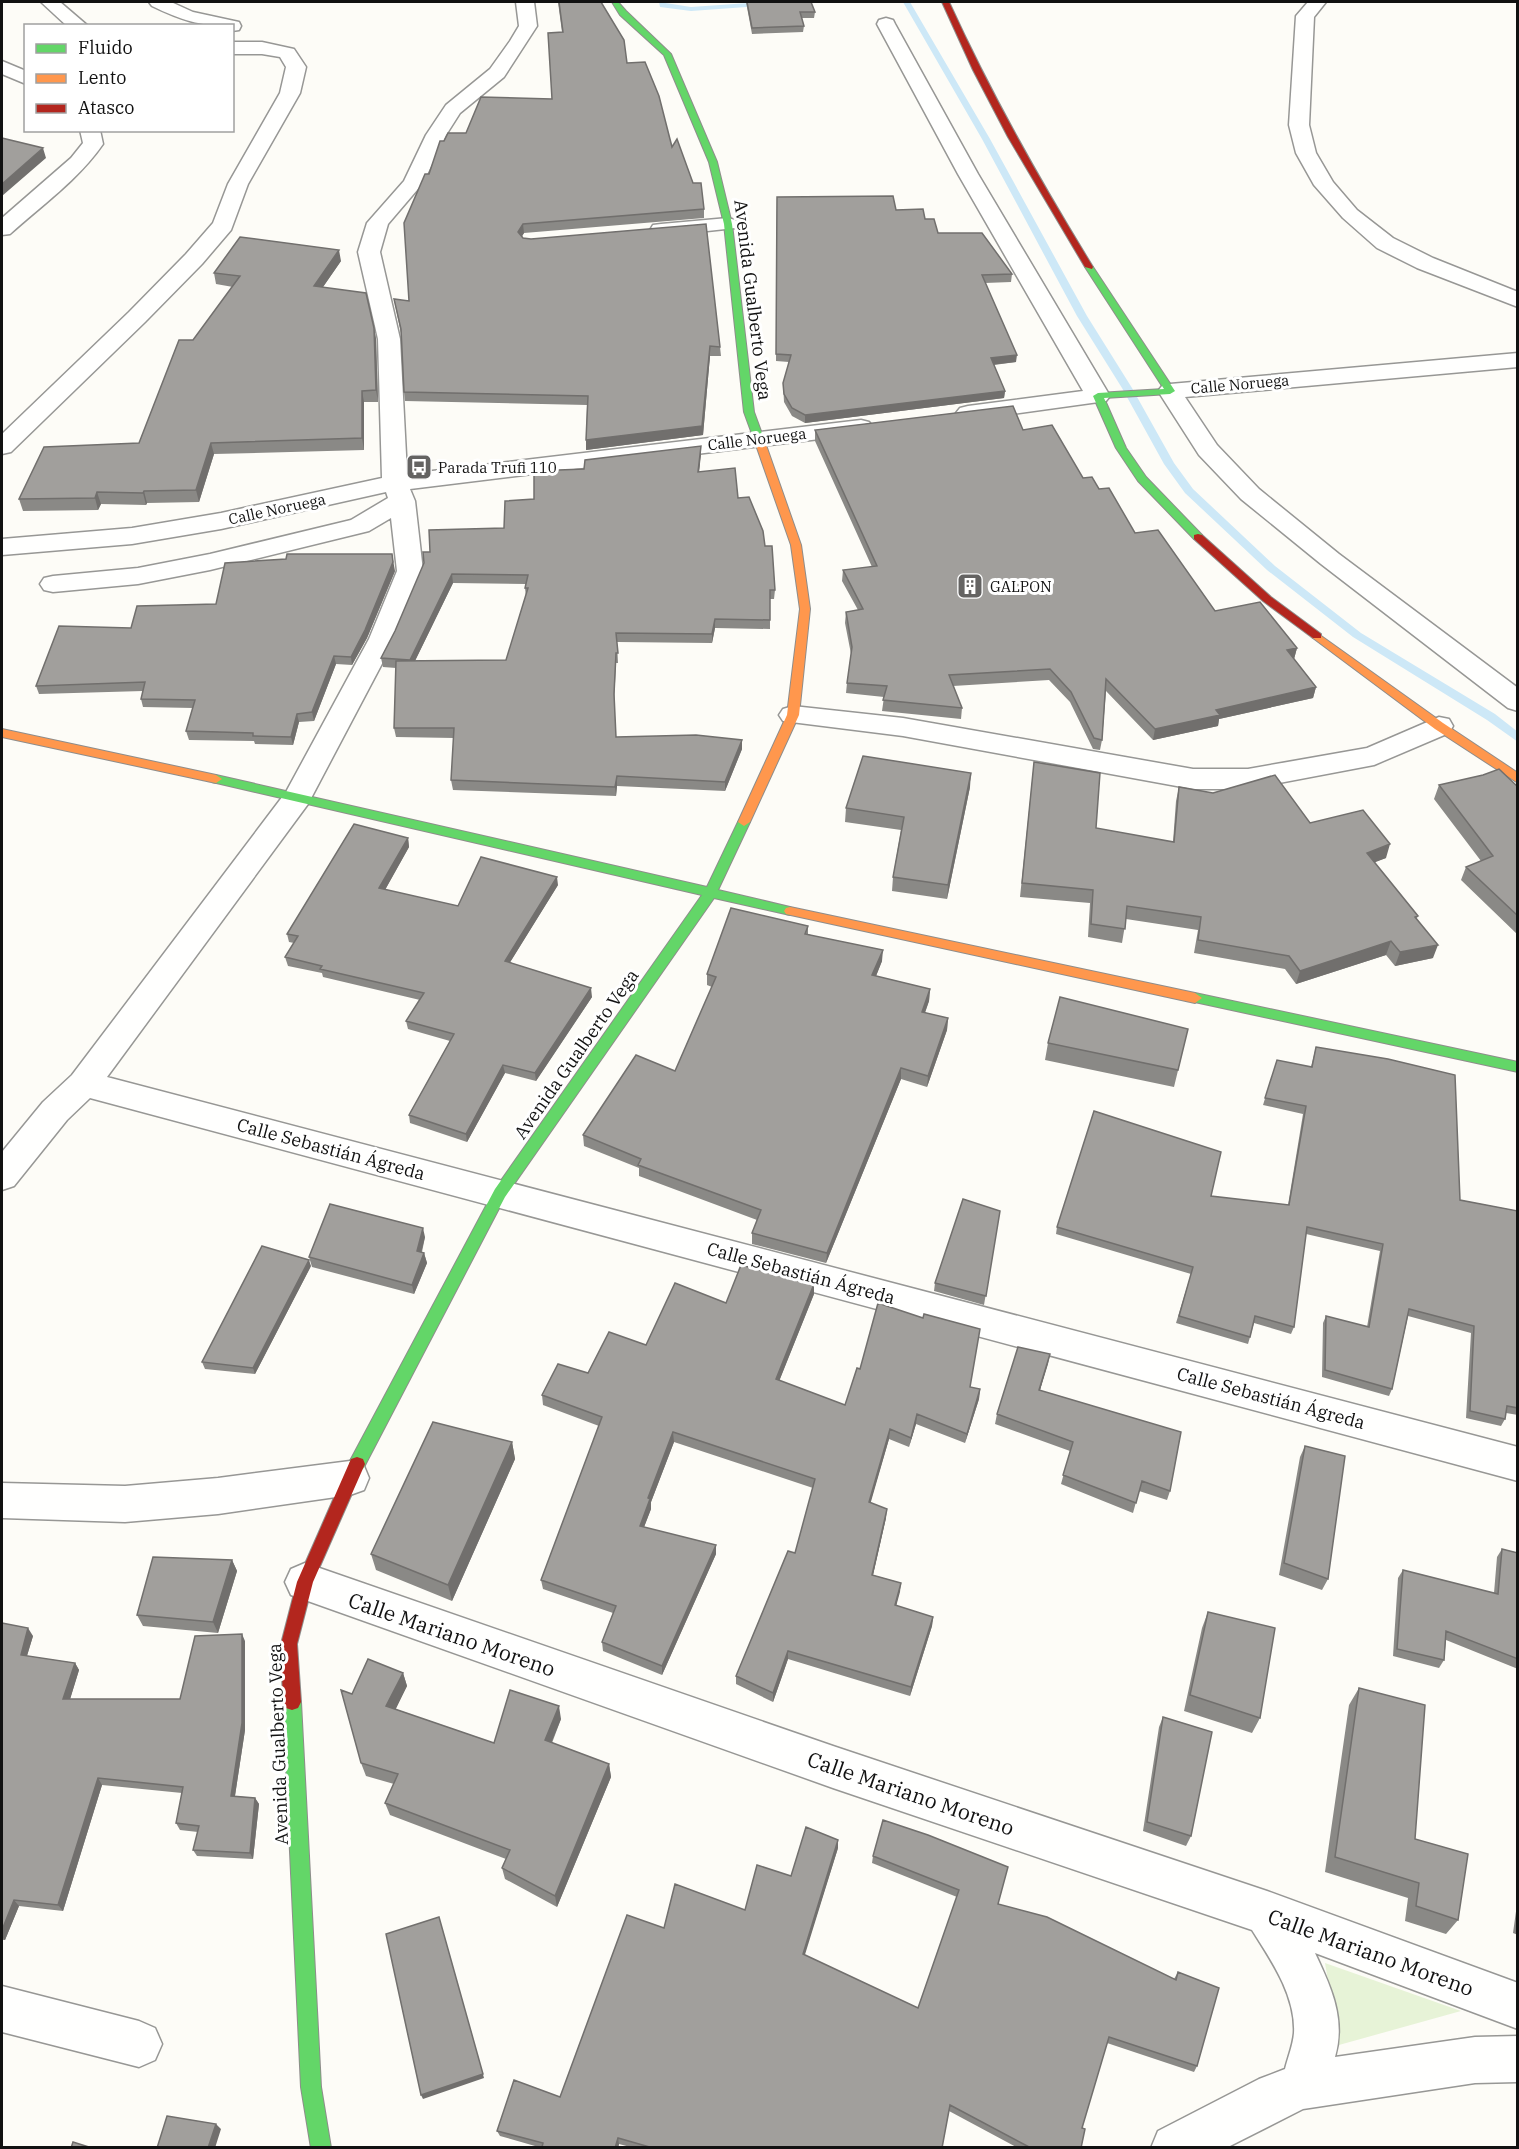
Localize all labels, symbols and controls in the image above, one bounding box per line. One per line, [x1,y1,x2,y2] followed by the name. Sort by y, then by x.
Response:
[24,24,234,132] legend
[78,36,133,59] text: Fluido
[78,66,126,89] text: Lento
[78,96,134,119] text: Atasco
[729,198,777,402] street label: Avenida Gualberto Vega
[1190,370,1290,398] street label: Calle Noruega
[707,424,807,454] street label: Calle Noruega
[404,452,434,482] bus stop icon: Parada Trufi 110
[438,458,557,477] place label: Parada Trufi 110
[227,489,327,529] street label: Calle Noruega
[955,571,985,601] building icon: GALPON
[990,577,1052,596] place label: GALPON
[509,965,643,1143] street label: Avenida Gualberto Vega
[234,1113,428,1185] street label: Calle Sebastián Ágreda
[704,1237,898,1309] street label: Calle Sebastián Ágreda
[1174,1362,1368,1434] street label: Calle Sebastián Ágreda
[345,1585,559,1683] street label: Calle Mariano Moreno
[263,1642,293,1845] street label: Avenida Gualberto Vega
[804,1744,1018,1842] street label: Calle Mariano Moreno
[1264,1902,1478,2002] street label: Calle Mariano Moreno

